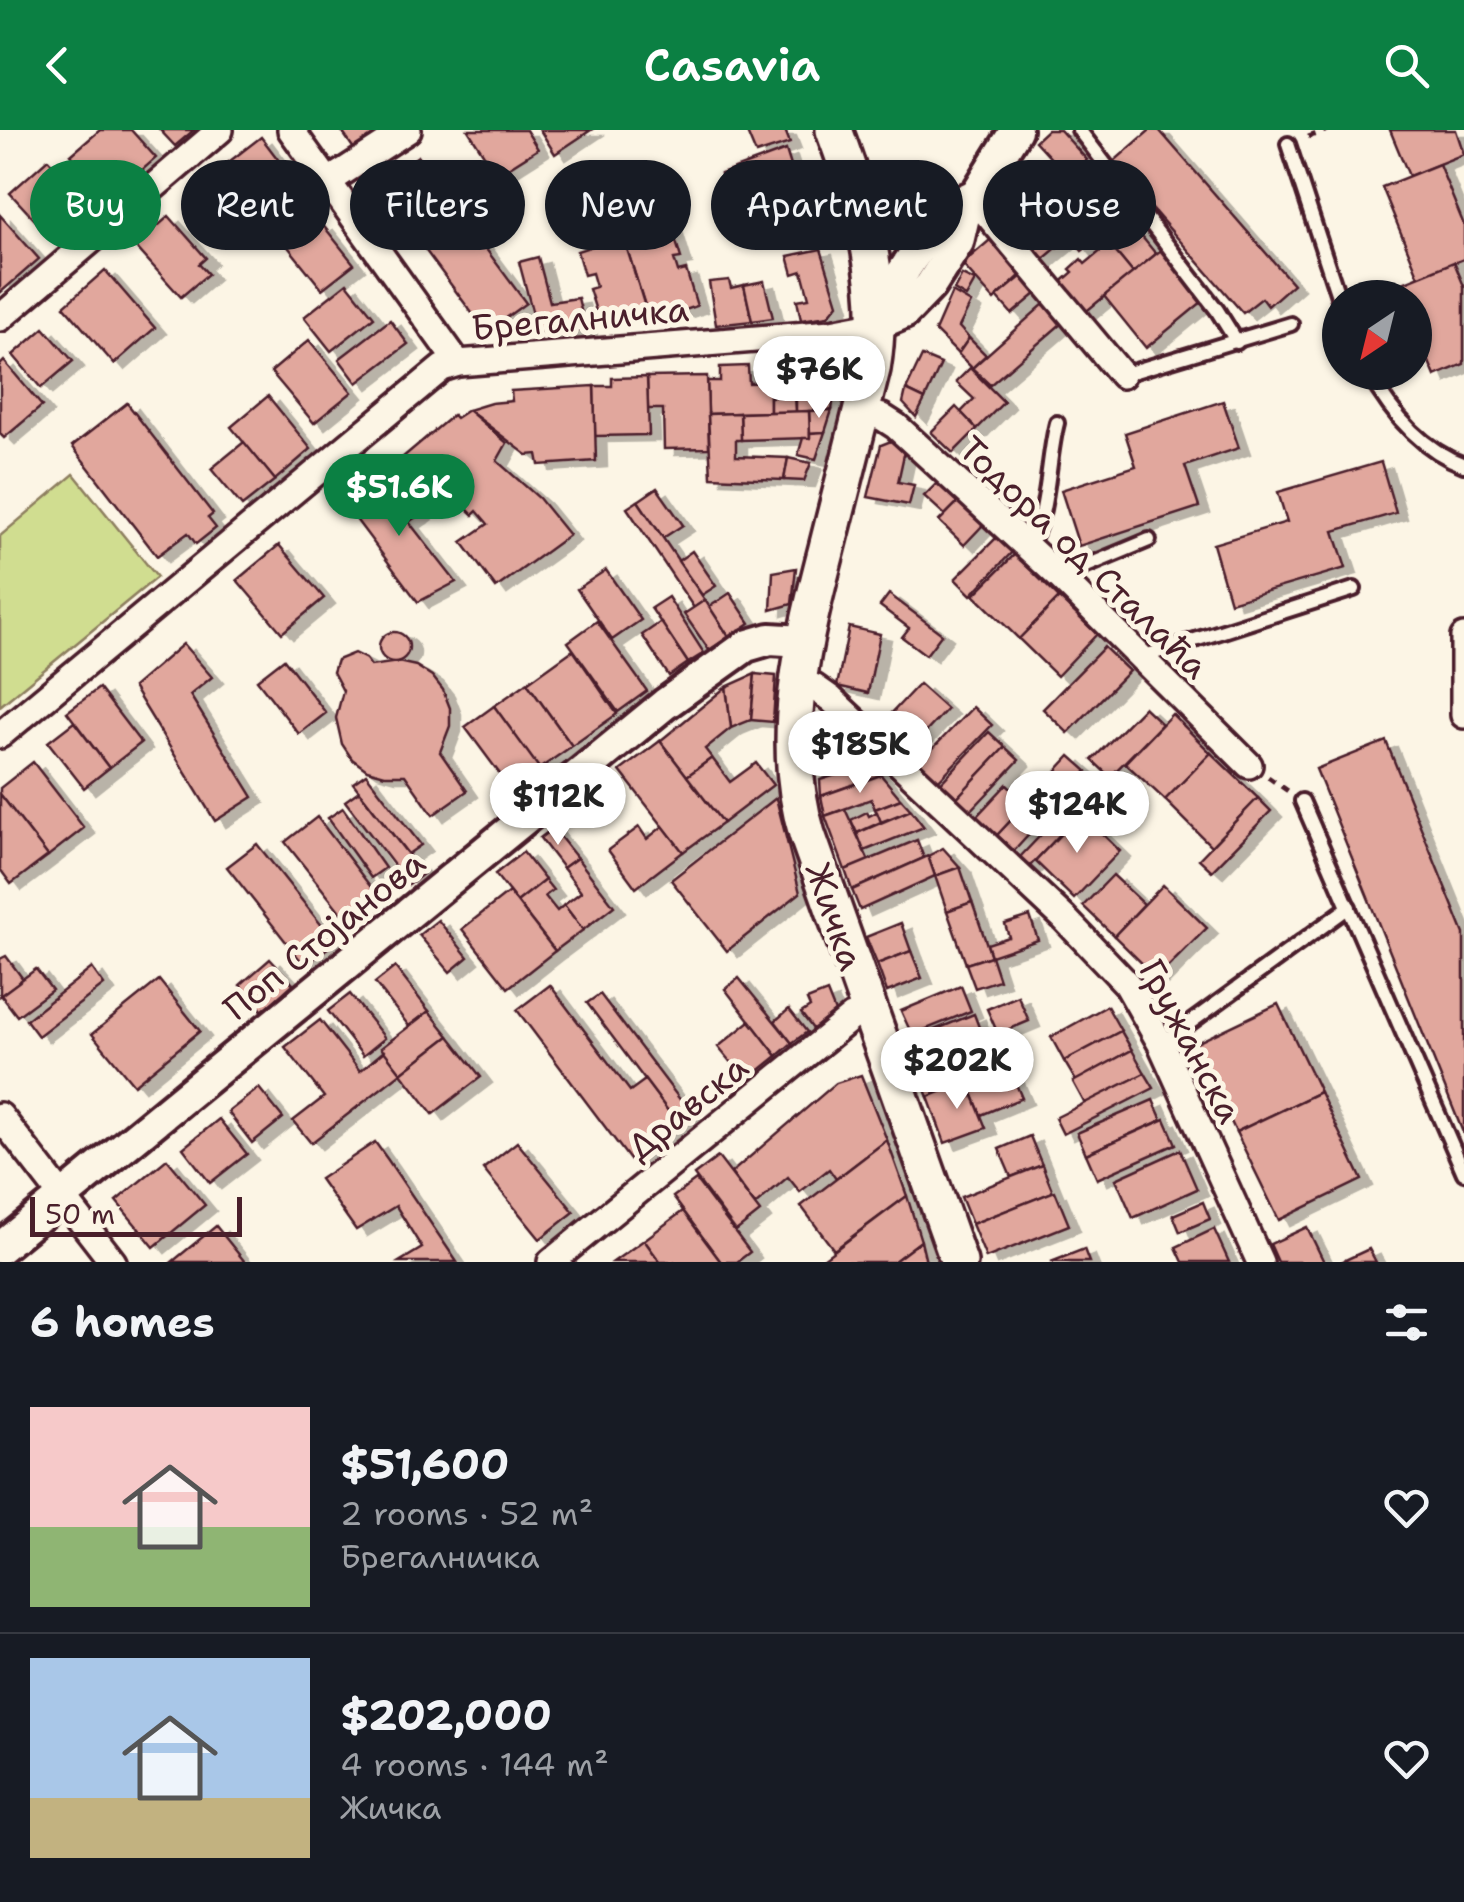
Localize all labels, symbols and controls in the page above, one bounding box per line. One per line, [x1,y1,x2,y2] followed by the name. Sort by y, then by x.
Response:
[644,35,820,95] text: Casavia
[30,38,85,93] icon: back
[1379,38,1434,93] icon: search
[30,160,161,250] chip: Buy
[181,160,330,250] chip: Rent
[350,160,525,250] chip: Filters
[545,160,691,250] chip: New
[711,160,963,250] chip: Apartment
[983,160,1156,250] chip: House
[1322,280,1432,390] north arrow
[1322,280,1432,390] map controls
[469,285,691,351] street label: Брегалничка
[760,336,878,421] pin: $76K
[775,347,863,390] text: $76K
[949,425,1219,689] street label: Тодора од Сталаћа
[318,454,480,539] pin: $51.6K
[346,465,452,508] text: $51.6K
[790,711,930,796] pin: $185K
[810,722,910,765] text: $185K
[488,763,628,848] pin: $112K
[1007,771,1147,856] pin: $124K
[512,774,604,817] text: $112K
[1027,782,1127,825] text: $124K
[213,839,435,1031] street label: Поп Стојанова
[795,856,875,976] street label: Жичка
[1128,951,1254,1131] street label: Гружанска
[887,1027,1027,1112] pin: $202K
[903,1038,1011,1081] text: $202K
[616,1043,758,1170] street label: Дравска
[30,1192,242,1236] scale bar
[45,1195,115,1233] text: 50 m
[30,1294,215,1350] text: 6 homes
[1379,1295,1434,1350] icon: filters
[340,1436,510,1492] text: $51,600
[110,1447,230,1567] icon: home
[1379,1480,1434,1535] icon: heart
[340,1492,593,1535] text: 2 rooms · 52 m²
[340,1535,540,1578] text: Брегалничка
[340,1687,552,1743] text: $202,000
[110,1698,230,1818] icon: home
[1379,1731,1434,1786] icon: heart
[340,1743,609,1786] text: 4 rooms · 144 m²
[340,1786,441,1829] text: Жичка

